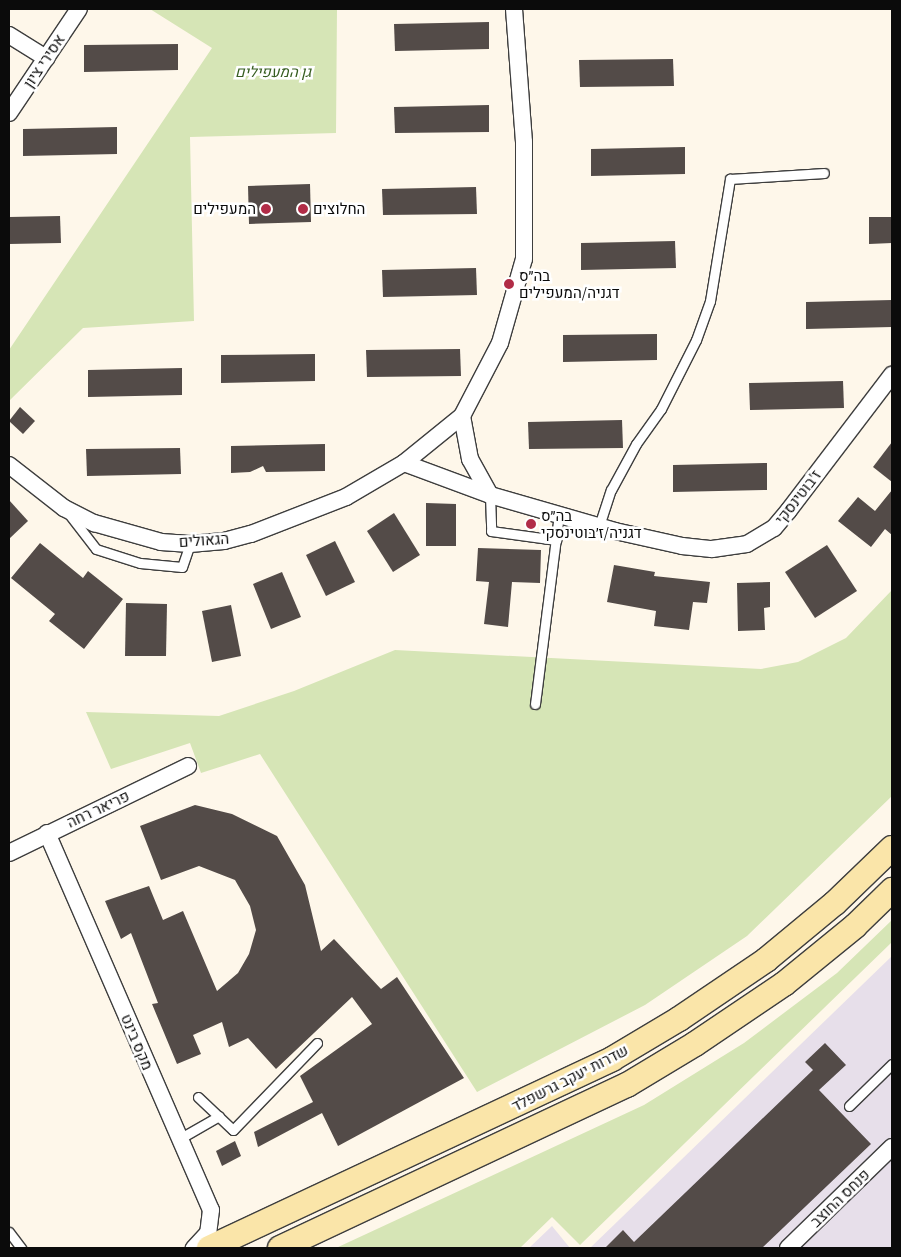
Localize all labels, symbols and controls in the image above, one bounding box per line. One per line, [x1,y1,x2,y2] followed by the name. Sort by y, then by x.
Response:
[20,31,68,91] street label: אסירי ציון
[235,63,311,81] park label: גן המעפילים
[193,200,256,218] place label: המעפילים
[313,200,365,218] place label: החלוצים
[260,203,272,215] marker: המעפילים
[297,203,309,215] marker: החלוצים
[519,266,620,301] place label: בה״ס דגניה/המעפילים
[503,278,515,290] marker: בה״ס דגניה/המעפילים
[771,466,825,528] street label: ז'בוטינסקי
[541,506,642,541] place label: בה״ס דגניה/ז׳בוטינסקי
[525,518,537,530] marker: בה״ס דגניה/ז׳בוטינסקי
[178,529,230,551] street label: הגאולים
[64,787,132,831] street label: פריאר רחה
[117,1011,157,1073] street label: מקס בינט
[509,1041,631,1115] street label: שדרות יעקב גרשפלד
[807,1165,873,1231] street label: פנחס החוצב

